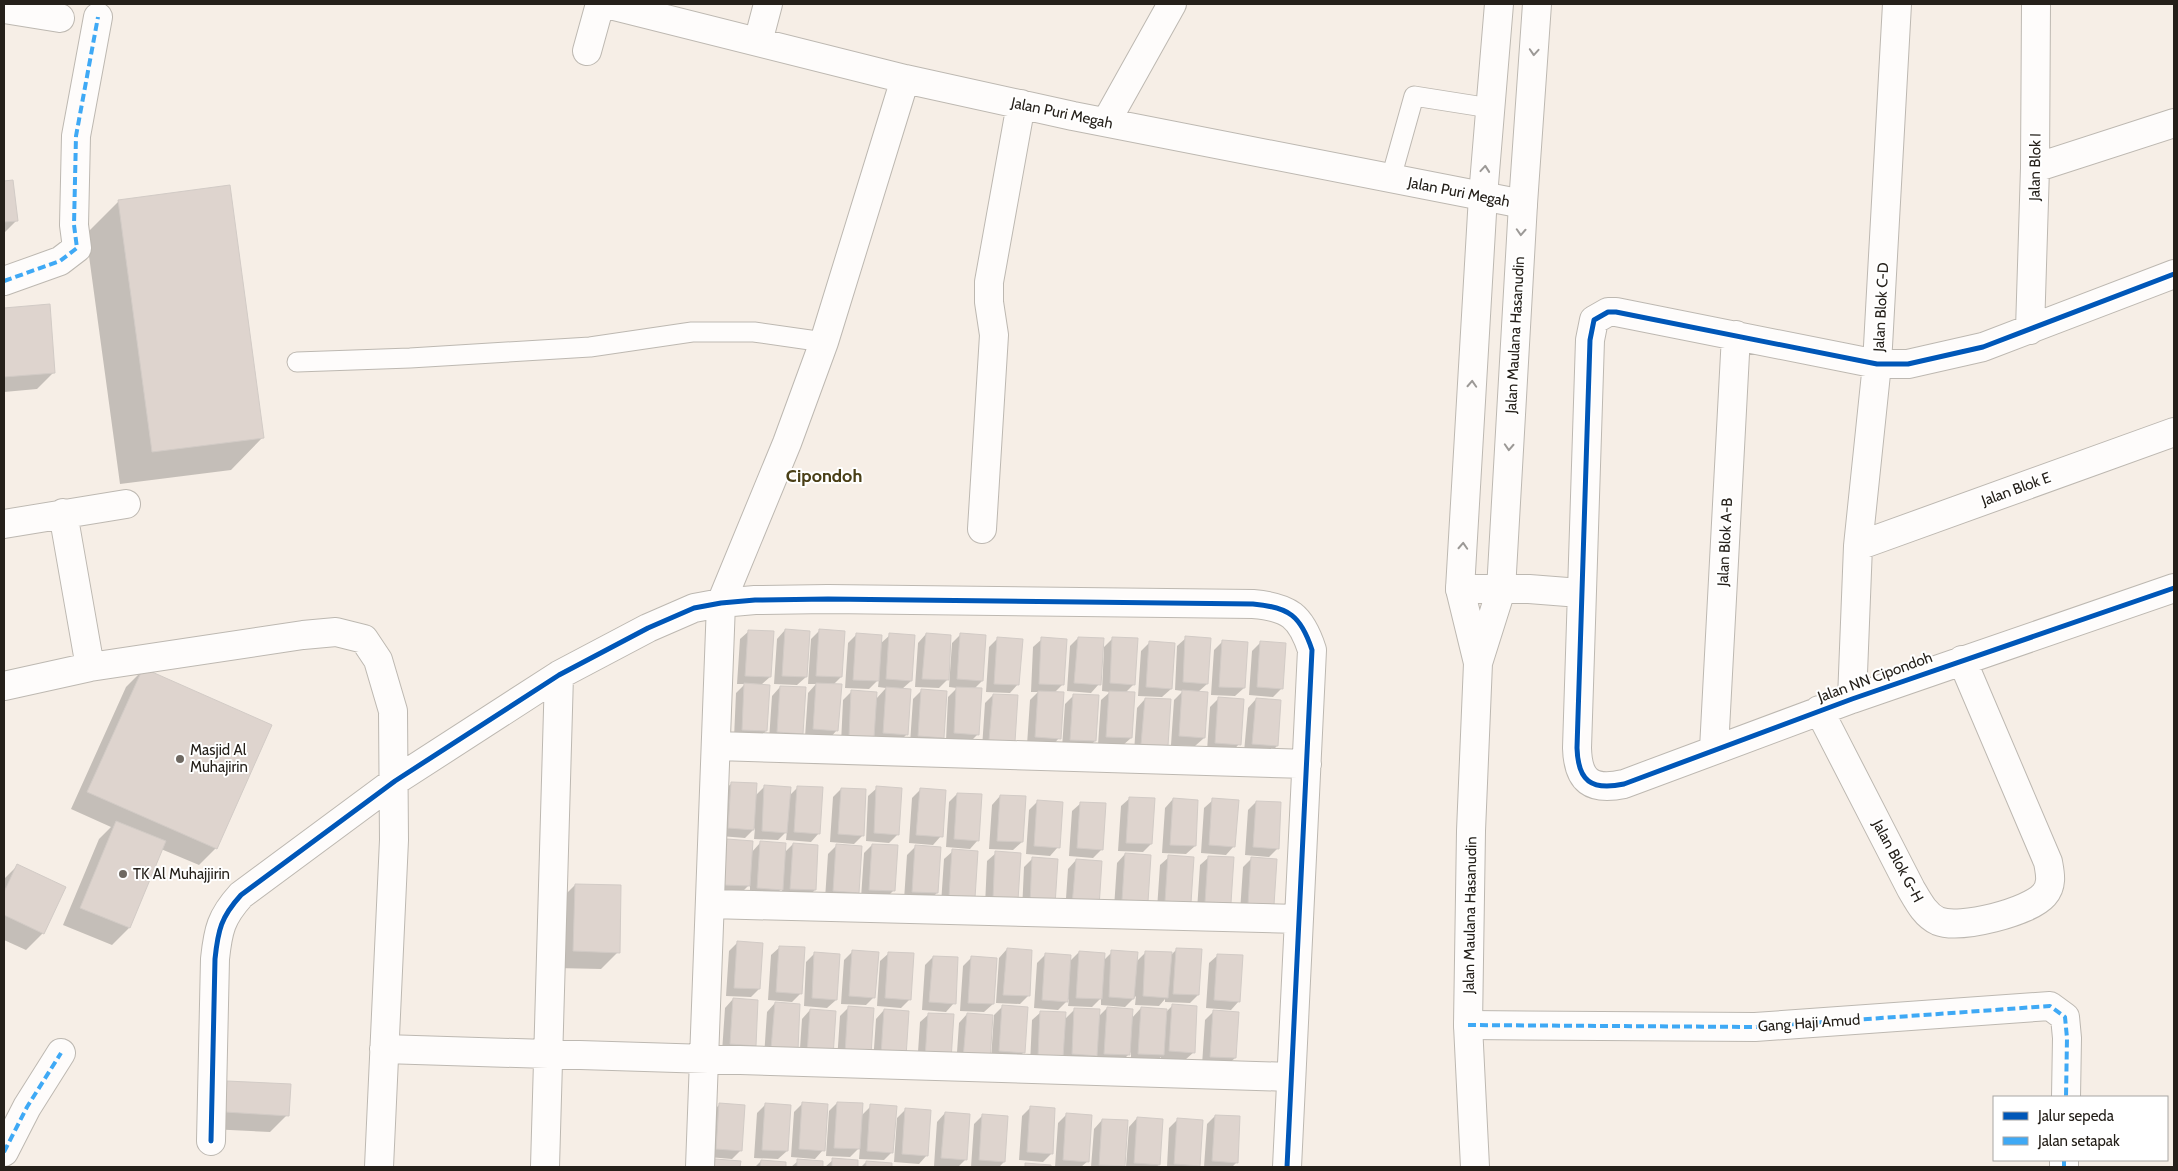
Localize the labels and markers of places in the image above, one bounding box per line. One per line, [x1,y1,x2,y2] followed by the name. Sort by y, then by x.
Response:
[190,741,248,776] place label: Masjid Al Muhajirin
[174,753,186,765] marker: Masjid Al Muhajirin
[133,865,230,883] place label: TK Al Muhajjirin
[117,868,129,880] marker: TK Al Muhajjirin

